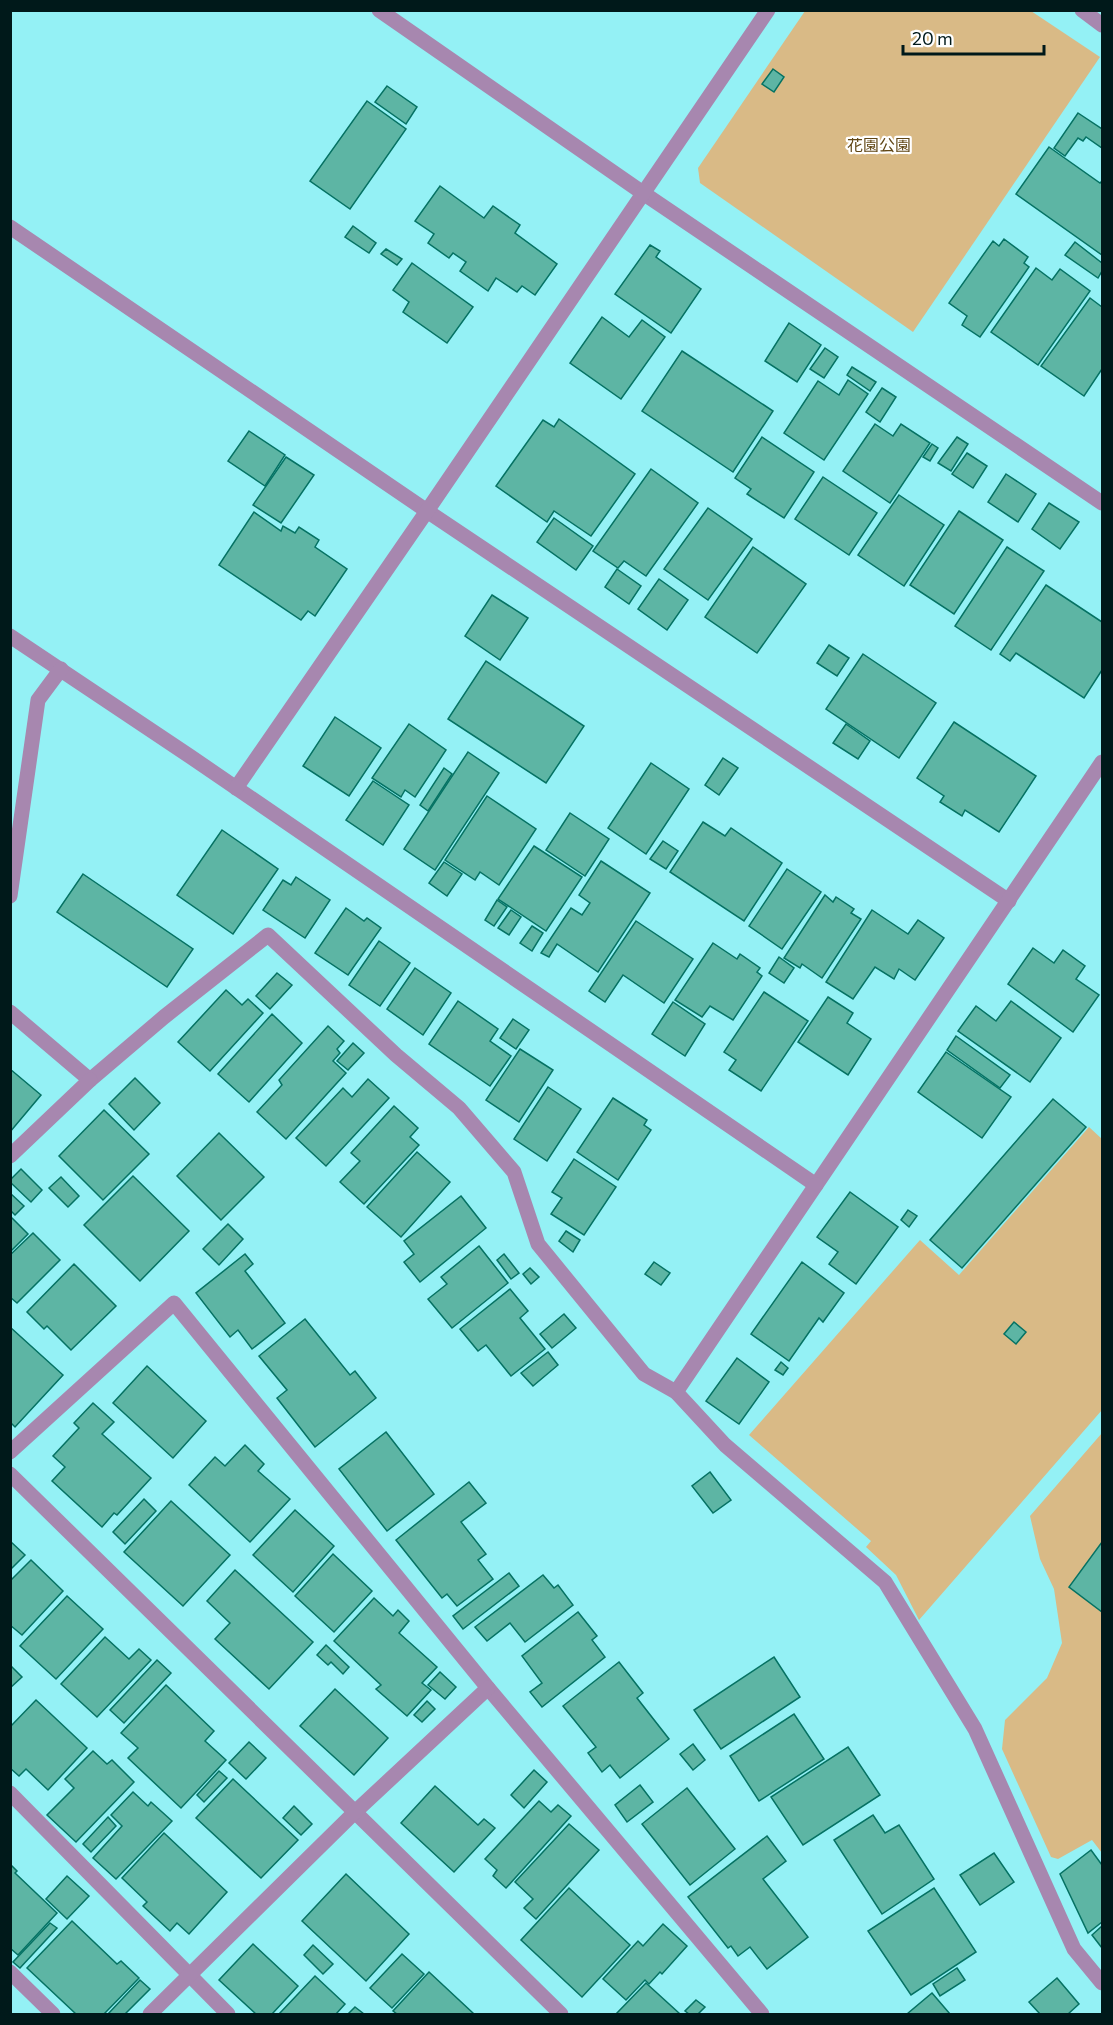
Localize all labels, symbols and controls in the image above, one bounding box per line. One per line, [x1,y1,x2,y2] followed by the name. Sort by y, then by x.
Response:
[903,18,1044,56] scale bar
[912,27,953,49] text: 20 m
[847,135,911,154] park label: 花園公園

